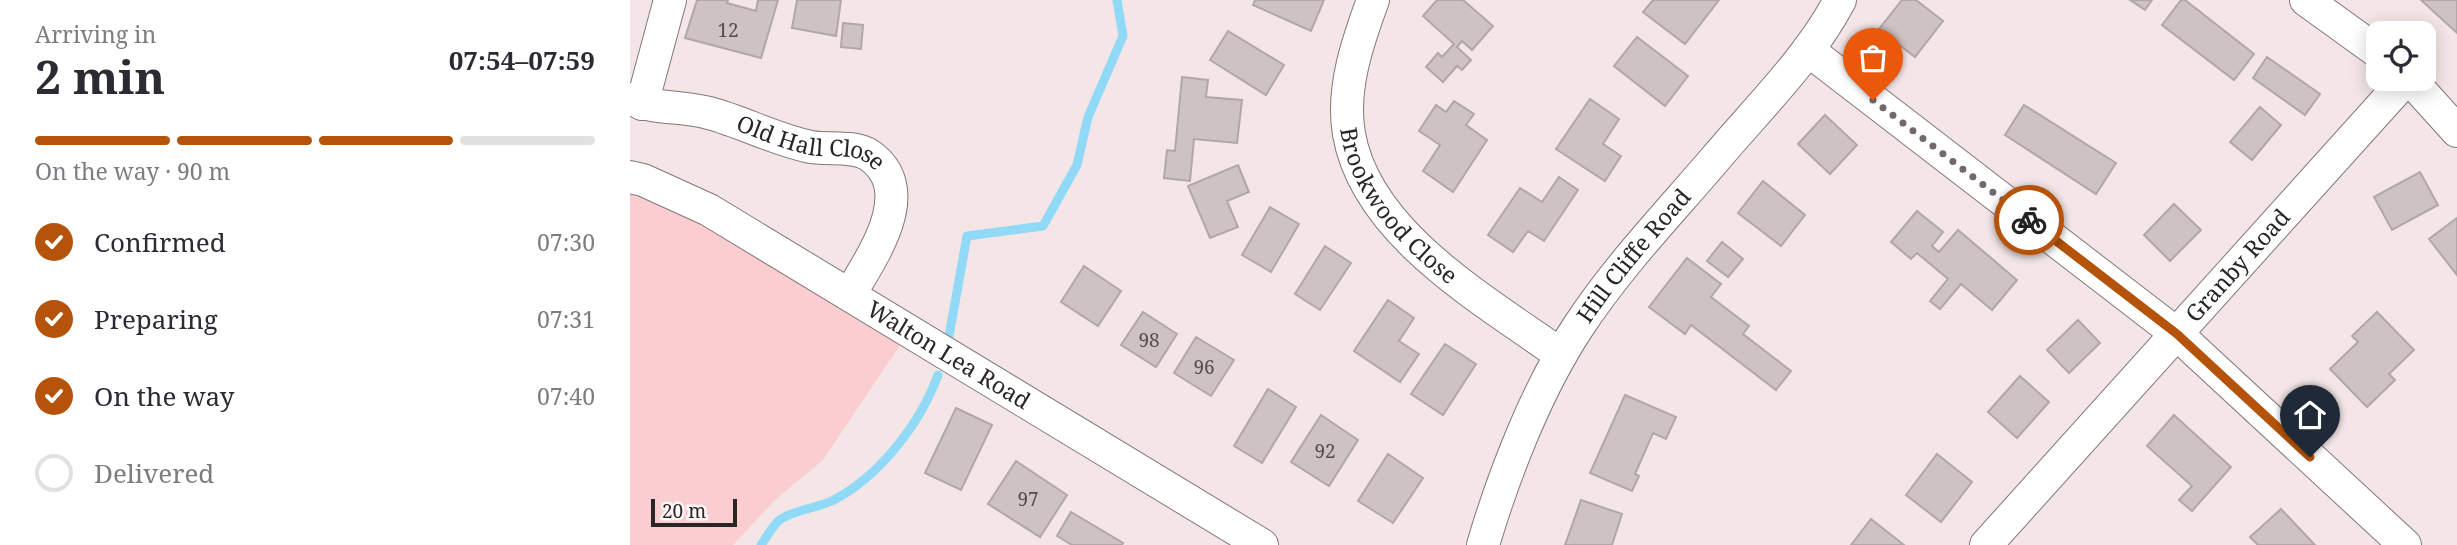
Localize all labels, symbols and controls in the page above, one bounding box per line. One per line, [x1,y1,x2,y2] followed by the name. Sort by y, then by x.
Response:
[717,17,739,43] house number: 12
[35,18,156,50] text: Arriving in
[2366,21,2436,91] map controls
[2366,21,2436,91] button: locate
[1843,28,1903,100] pin
[1854,39,1892,77] icon: bag
[449,42,595,78] text: 07:54–07:59
[35,45,165,107] text: 2 min
[732,106,893,177] street label: Old Hall Close
[1333,125,1465,291] street label: Brookwood Close
[35,155,230,187] text: On the way · 90 m
[1569,181,1697,329] street label: Hill Cliffe Road
[1994,185,2064,255] courier
[2010,201,2048,239] icon: bike
[2177,201,2297,329] street label: Granby Road
[35,223,73,261] icon: check
[94,224,226,260] text: Confirmed
[537,226,595,258] text: 07:30
[861,292,1037,416] street label: Walton Lea Road
[35,300,73,338] icon: check
[94,301,218,337] text: Preparing
[537,303,595,335] text: 07:31
[1138,327,1160,353] house number: 98
[1193,354,1215,380] house number: 96
[35,377,73,415] icon: check
[94,378,234,414] text: On the way
[537,380,595,412] text: 07:40
[2280,385,2340,457] pin
[2291,396,2329,434] icon: home
[1314,438,1336,464] house number: 92
[94,455,214,491] text: Delivered
[1017,486,1039,512] house number: 97
[651,496,737,528] scale bar
[662,498,706,524] text: 20 m

